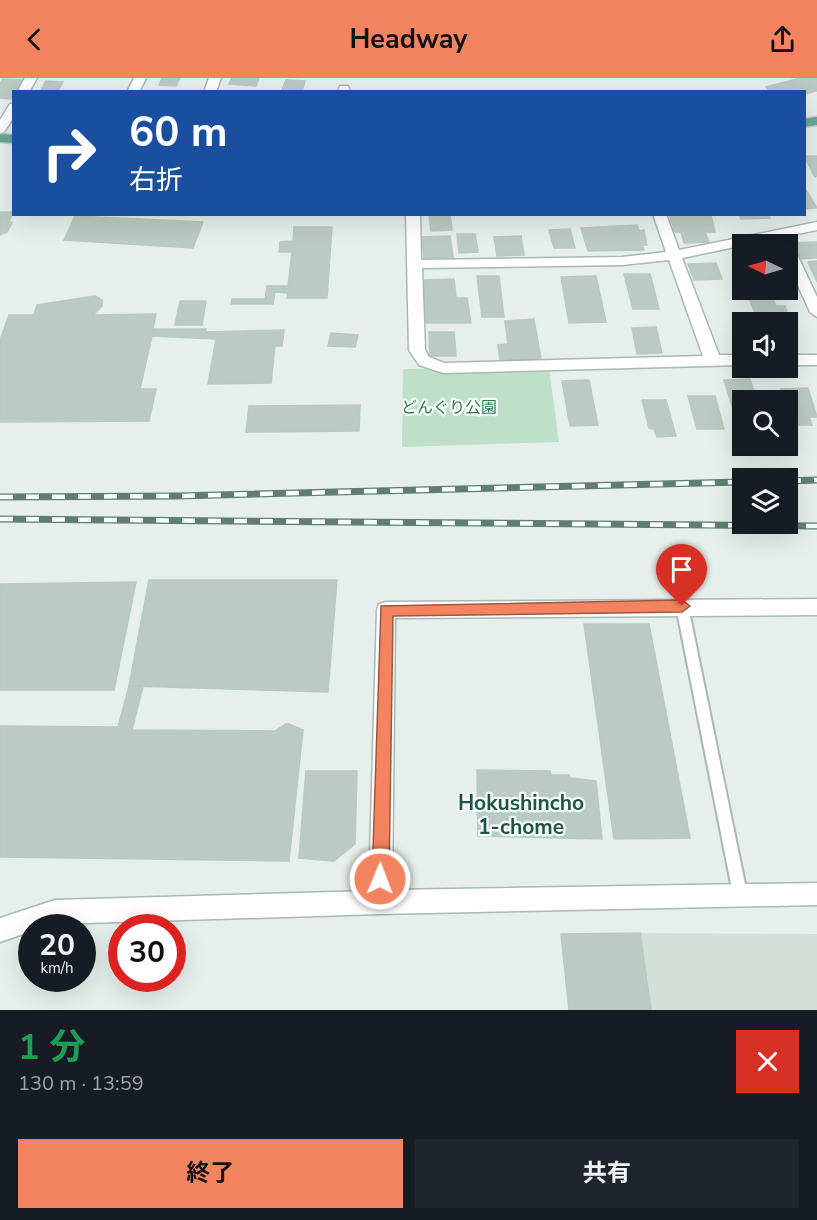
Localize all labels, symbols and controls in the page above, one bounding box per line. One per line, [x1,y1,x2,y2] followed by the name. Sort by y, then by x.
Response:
[349,21,468,58] text: Headway
[18,23,51,56] icon: back
[766,23,799,56] icon: share
[129,104,228,161] text: 60 m
[30,114,108,192] icon: right
[129,162,183,199] text: 右折
[732,234,798,300] north arrow
[732,234,798,534] map controls
[732,312,798,378] button: sound
[732,390,798,456] button: search
[401,397,497,419] park label: どんぐり公園
[732,468,798,534] button: layers
[656,544,707,606] pin
[665,553,698,586] icon: arrive
[458,789,584,841] district label: Hokushincho 1-chome
[348,847,412,911] position arrow
[108,914,186,992] speed limit sign: 30
[39,925,75,966] text: 20
[40,958,74,978] text: km/h
[18,1023,85,1072] text: 1 分
[736,1030,799,1093] button: close
[18,1070,144,1097] text: 130 m · 13:59
[18,1139,403,1208] button: 終了
[415,1139,799,1208] button: 共有

